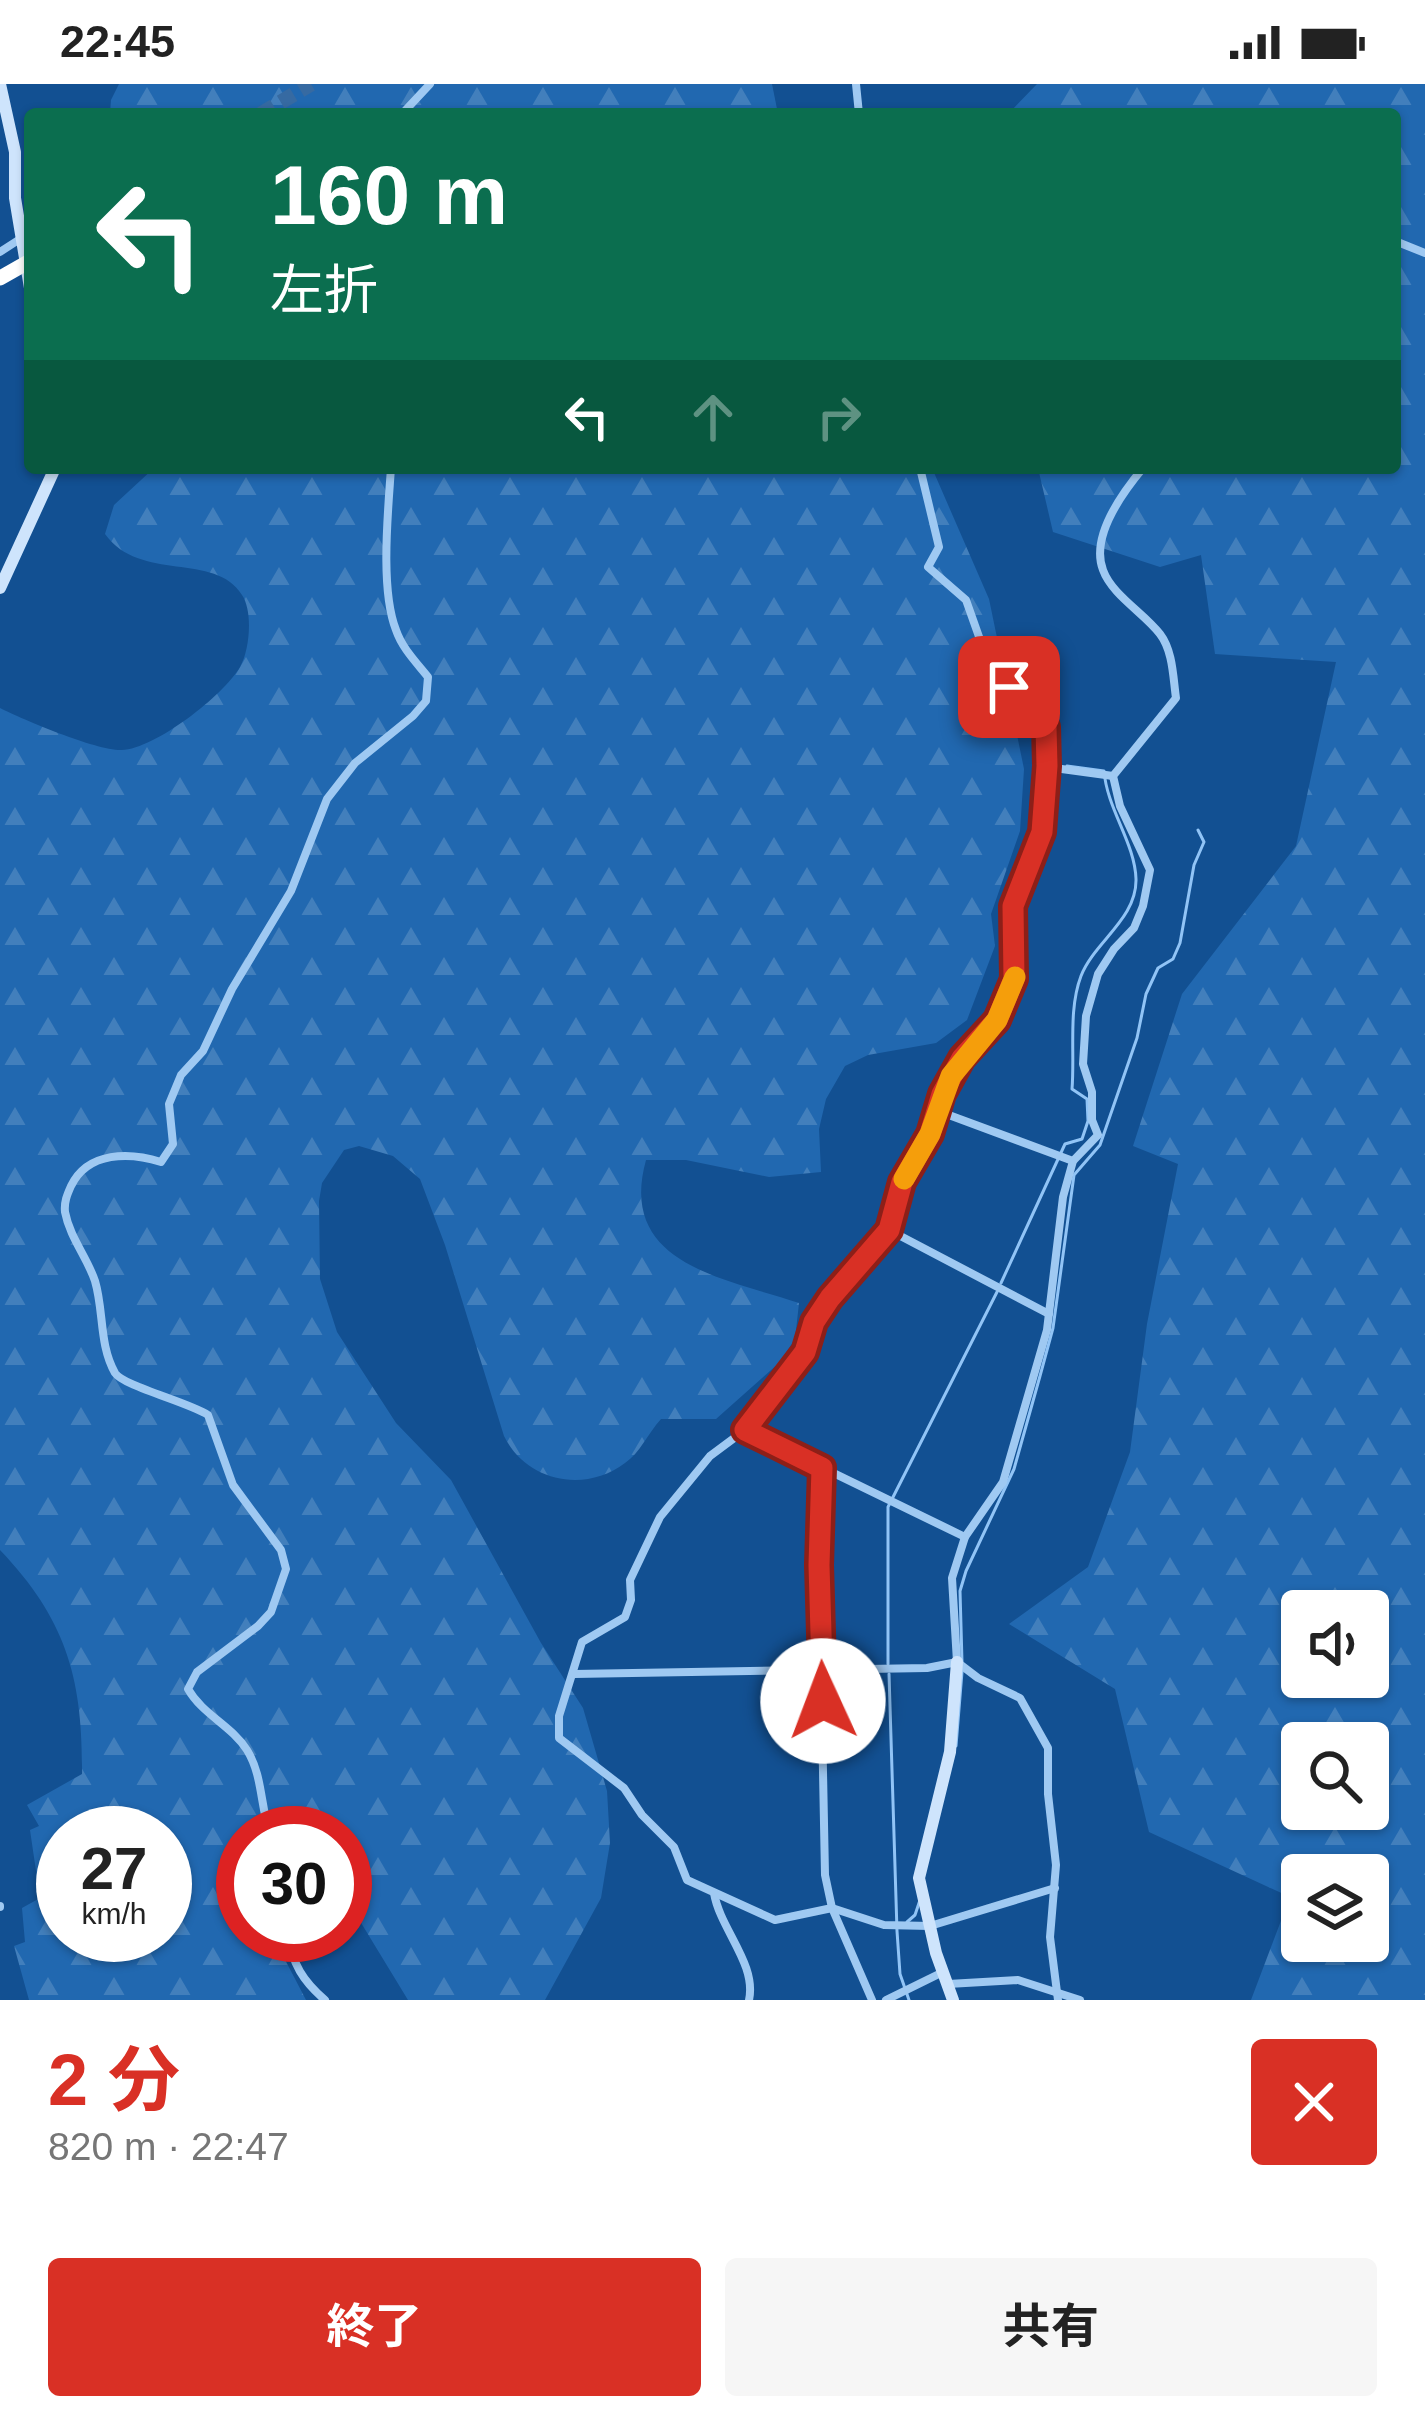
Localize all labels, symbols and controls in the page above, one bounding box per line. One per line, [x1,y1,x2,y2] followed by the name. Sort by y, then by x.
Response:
[60,16,175,67] text: 22:45
[270,148,508,242] text: 160 m
[72,156,228,312] icon: left
[270,260,378,320] text: 左折
[554,384,620,450] icon: left
[680,384,746,450] icon: ahead
[806,384,872,450] icon: right
[958,636,1060,738] pin
[976,654,1042,720] icon: arrive
[1281,1590,1389,1962] map controls
[1281,1590,1389,1698] button: sound
[760,1638,886,1764] position arrow
[1281,1722,1389,1830] button: search
[216,1806,372,1962] speed limit sign: 30
[81,1835,147,1902] text: 27
[1281,1854,1389,1962] button: layers
[81,1897,147,1930] text: km/h
[1251,2039,1377,2165] button: close
[48,2040,180,2120] text: 2 分
[48,2125,289,2168] text: 820 m · 22:47
[48,2258,701,2396] button: 終了
[725,2258,1377,2396] button: 共有

